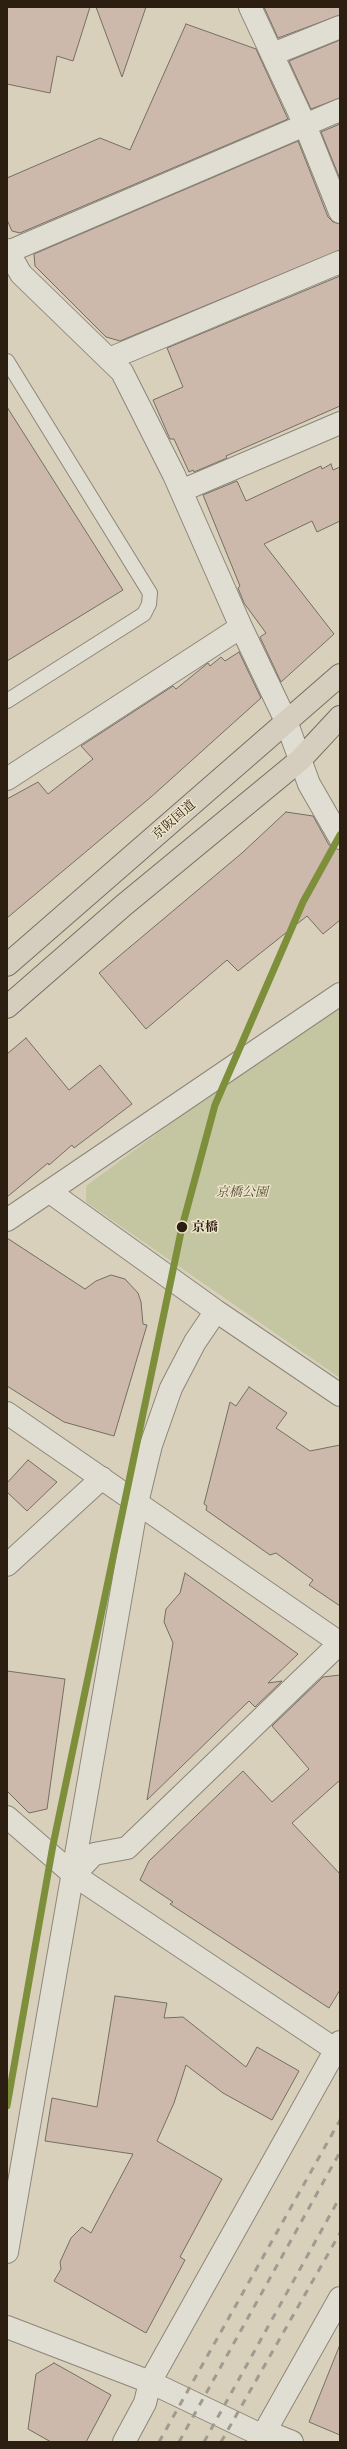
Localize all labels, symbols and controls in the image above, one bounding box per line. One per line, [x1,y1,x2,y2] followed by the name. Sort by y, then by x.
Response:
[149,797,199,843] street label: 京阪国道
[216,1184,268,1200] park label: 京橋公園
[192,1219,218,1235] place label: 京橋
[175,1220,189,1234] marker: 京橋

